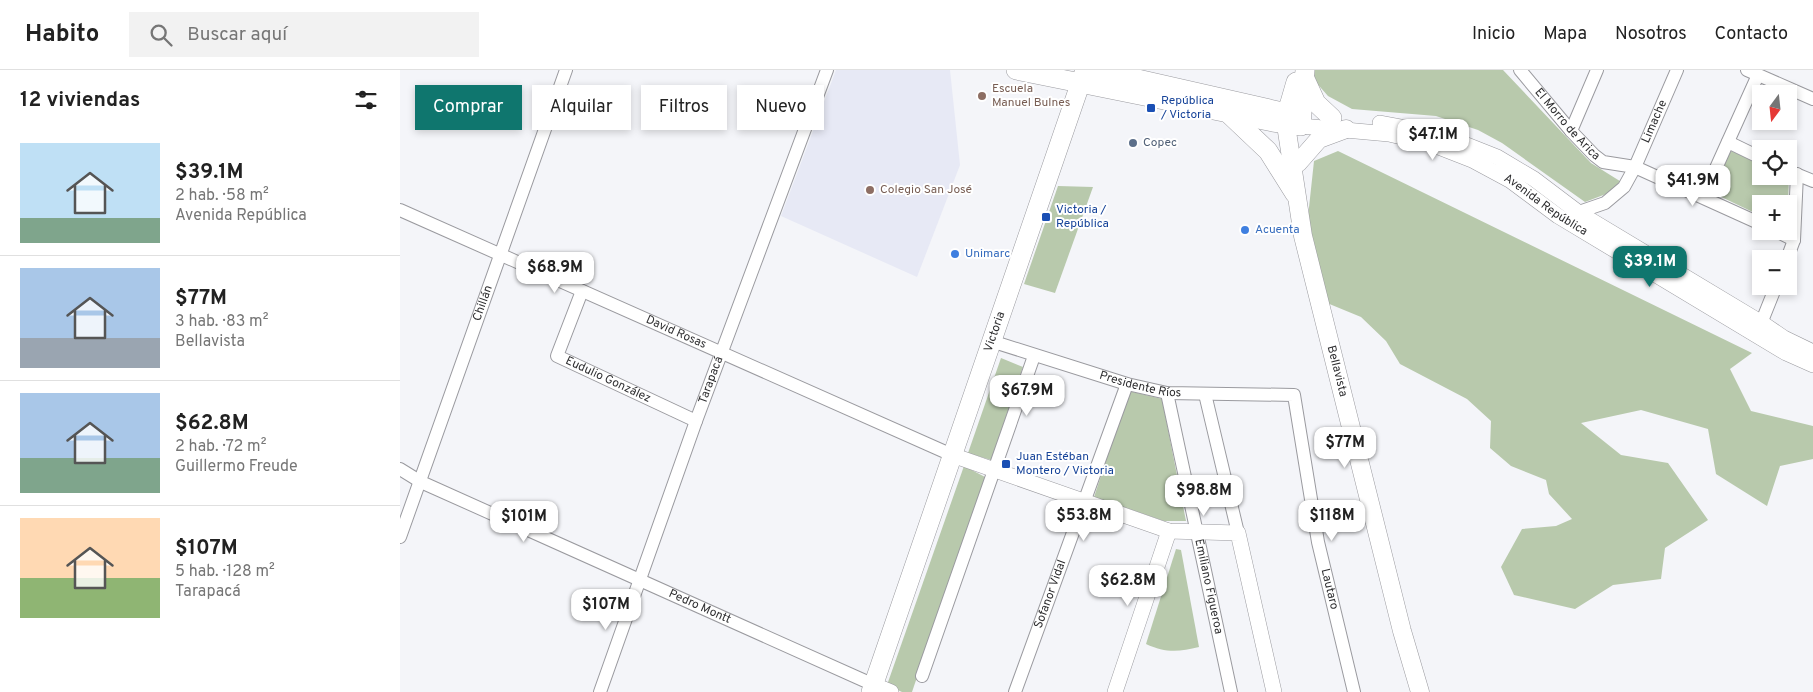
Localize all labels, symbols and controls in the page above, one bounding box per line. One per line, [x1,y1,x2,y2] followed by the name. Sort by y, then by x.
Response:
[129,12,479,57] search box
[25,20,99,50] text: Habito
[147,21,175,49] icon: search
[187,23,287,47] text: Buscar aquí
[1472,23,1515,46] text: Inicio
[1543,23,1587,46] text: Mapa
[1615,23,1687,46] text: Nosotros
[1715,23,1788,46] text: Contacto
[992,81,1070,111] place label: Escuela Manuel Bulnes
[415,85,522,130] chip: Comprar
[532,85,631,130] chip: Alquilar
[641,85,727,130] chip: Filtros
[737,85,824,130] chip: Nuevo
[1531,85,1603,164] street label: El Morro de Arica
[1752,85,1798,130] north arrow
[1752,85,1797,295] map controls
[352,86,380,114] icon: filters
[20,87,140,114] text: 12 viviendas
[976,90,988,102] marker: Escuela Manuel Bulnes
[1160,93,1214,123] place label: República / Victoria
[1638,97,1671,146] street label: Limache
[1145,102,1157,114] marker: República / Victoria
[1392,118,1474,161] pin: $47.1M
[1408,125,1458,145] text: $47.1M
[1143,135,1177,151] place label: Copec
[1127,137,1139,149] marker: Copec
[1752,140,1797,185] button: locate
[175,159,244,186] text: $39.1M
[60,163,120,223] icon: home
[1652,164,1734,207] pin: $41.9M
[1501,170,1590,240] street label: Avenida República
[1666,171,1720,191] text: $41.9M
[880,182,972,198] place label: Colegio San José
[864,184,876,196] marker: Colegio San José
[175,186,269,206] text: 2 hab. · 58 m²
[1752,195,1797,240] button: +
[1056,202,1109,232] place label: Victoria / República
[175,206,307,226] text: Avenida República
[1040,211,1052,223] marker: Victoria / República
[1255,222,1299,238] place label: Acuenta
[1239,224,1251,236] marker: Acuenta
[965,246,1010,262] place label: Unimarc
[1609,246,1691,288] pin: $39.1M
[949,248,961,260] marker: Unimarc
[1752,250,1797,295] button: −
[514,252,596,294] pin: $68.9M
[1624,252,1676,272] text: $39.1M
[527,258,583,278] text: $68.9M
[469,283,497,323] street label: Chillán
[175,285,227,312] text: $77M
[60,288,120,348] icon: home
[981,309,1009,354] street label: Victoria
[175,312,268,332] text: 3 hab. · 83 m²
[643,312,709,353] street label: David Rosas
[175,332,245,352] text: Bellavista
[1323,344,1351,399] street label: Bellavista
[563,353,653,407] street label: Eudulio González
[695,354,727,406] street label: Tarapacá
[1097,368,1181,401] street label: Presidente Ríos
[986,374,1068,417] pin: $67.9M
[1001,381,1053,401] text: $67.9M
[175,410,249,437] text: $62.8M
[60,413,120,473] icon: home
[1315,426,1375,469] pin: $77M
[1325,433,1365,453] text: $77M
[175,437,266,457] text: 2 hab. · 72 m²
[1016,449,1114,479] place label: Juan Estéban Montero / Victoria
[175,457,298,477] text: Guillermo Freude
[1000,458,1012,470] marker: Juan Estéban Montero / Victoria
[1163,474,1245,517] pin: $98.8M
[1176,481,1232,501] text: $98.8M
[489,500,559,543] pin: $101M
[1043,500,1125,542] pin: $53.8M
[1297,500,1367,542] pin: $118M
[1056,506,1112,526] text: $53.8M
[1309,506,1355,526] text: $118M
[501,507,547,527] text: $101M
[175,535,238,562] text: $107M
[60,538,120,598] icon: home
[1190,538,1226,636] street label: Emiliano Figueroa
[1031,558,1070,631] street label: Sofanor Vidal
[175,562,275,582] text: 5 hab. · 128 m²
[1087,564,1169,607] pin: $62.8M
[1317,567,1342,612] street label: Lautaro
[1100,571,1156,591] text: $62.8M
[175,582,241,602] text: Tarapacá
[666,586,733,628] street label: Pedro Montt
[571,588,641,631] pin: $107M
[582,595,630,615] text: $107M

